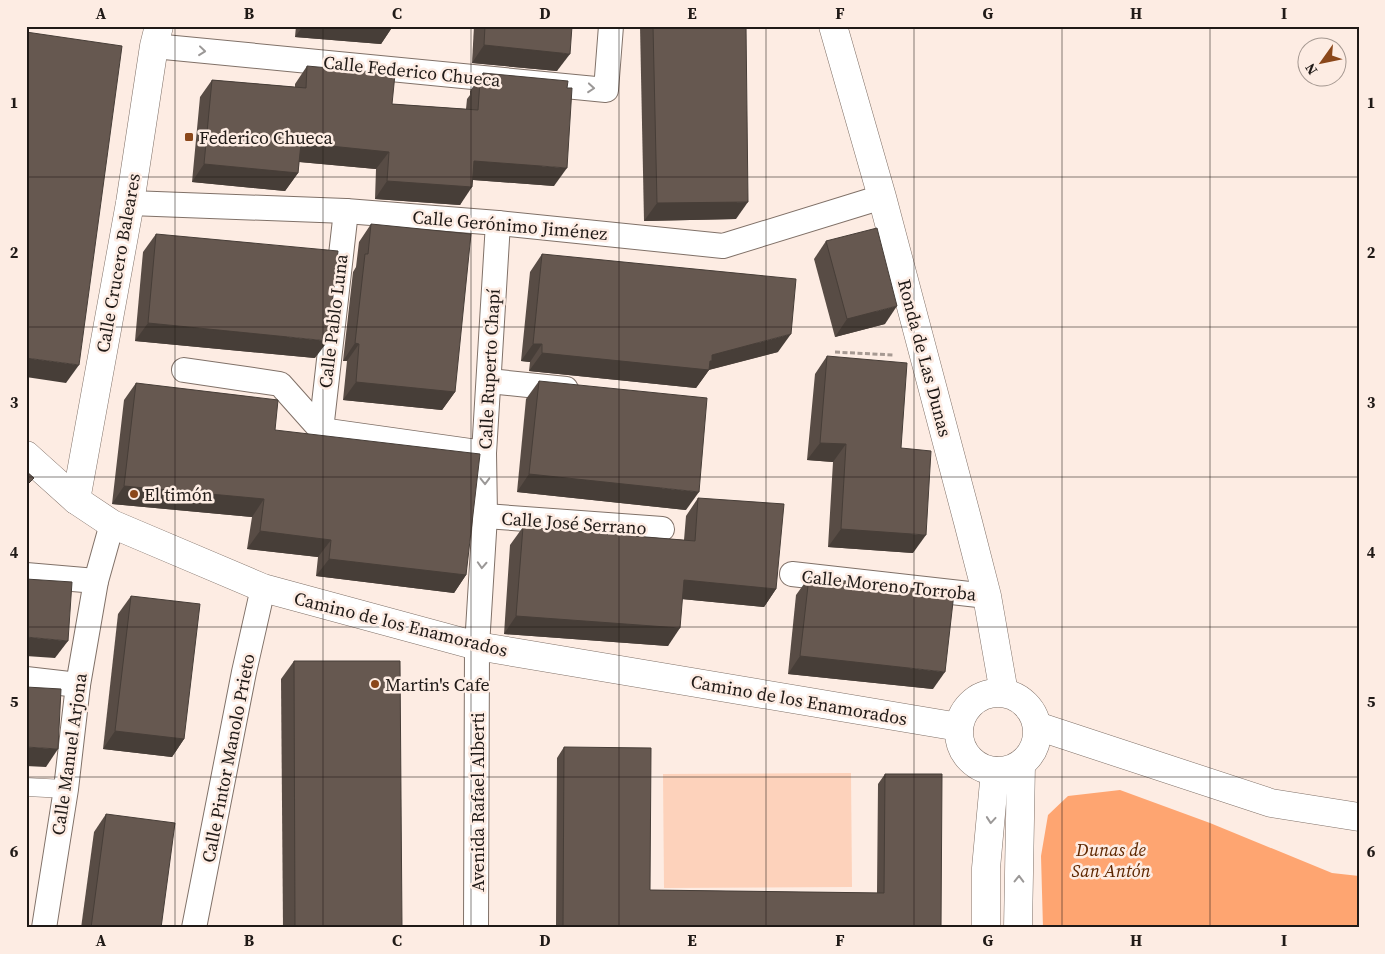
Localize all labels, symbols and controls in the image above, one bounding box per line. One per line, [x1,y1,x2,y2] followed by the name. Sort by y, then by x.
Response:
[96,2,107,24] text: A
[244,2,255,24] text: B
[392,2,402,24] text: C
[539,2,551,24] text: D
[687,2,697,24] text: E
[835,2,845,24] text: F
[983,2,994,24] text: G
[1130,2,1142,24] text: H
[1281,2,1287,24] text: I
[1298,38,1348,88] north arrow
[199,45,207,56] one-way arrow
[322,49,503,93] street label: Calle Federico Chueca
[1300,59,1322,79] text: N
[587,83,595,94] one-way arrow
[10,91,18,113] text: 1
[1367,91,1375,113] text: 1
[199,125,333,150] place label: Federico Chueca
[183,131,195,143] marker: Federico Chueca
[90,171,146,355] street label: Calle Crucero Baleares
[411,204,609,246] street label: Calle Gerónimo Jiménez
[10,241,19,263] text: 2
[1367,241,1376,263] text: 2
[312,252,354,389] street label: Calle Pablo Luna
[892,276,958,440] street label: Ronda de Las Dunas
[472,288,506,450] street label: Calle Ruperto Chapí
[10,391,19,413] text: 3
[1367,391,1376,413] text: 3
[479,477,490,485] one-way arrow
[144,482,213,507] place label: El timón
[128,488,140,500] marker: El timón
[501,505,647,541] street label: Calle José Serrano
[10,541,19,563] text: 4
[1367,541,1376,563] text: 4
[477,561,488,569] one-way arrow
[800,563,978,607] street label: Calle Moreno Torroba
[292,585,511,663] street label: Camino de los Enamorados
[195,651,261,865] street label: Calle Pintor Manolo Prieto
[689,669,909,731] street label: Camino de los Enamorados
[45,670,93,837] street label: Calle Manuel Arjona
[385,672,490,697] place label: Martin's Cafe
[369,678,381,690] marker: Martin's Cafe
[10,690,19,712] text: 5
[1367,690,1376,712] text: 5
[465,712,490,892] street label: Avenida Rafael Alberti
[986,816,997,824] one-way arrow
[1071,837,1151,883] park label: Dunas de San Antón
[10,840,19,862] text: 6
[1367,840,1376,862] text: 6
[1014,875,1024,882] one-way arrow
[96,929,107,951] text: A
[244,929,255,951] text: B
[392,929,402,951] text: C
[539,929,551,951] text: D
[687,929,697,951] text: E
[835,929,845,951] text: F
[983,929,994,951] text: G
[1130,929,1142,951] text: H
[1281,929,1287,951] text: I

